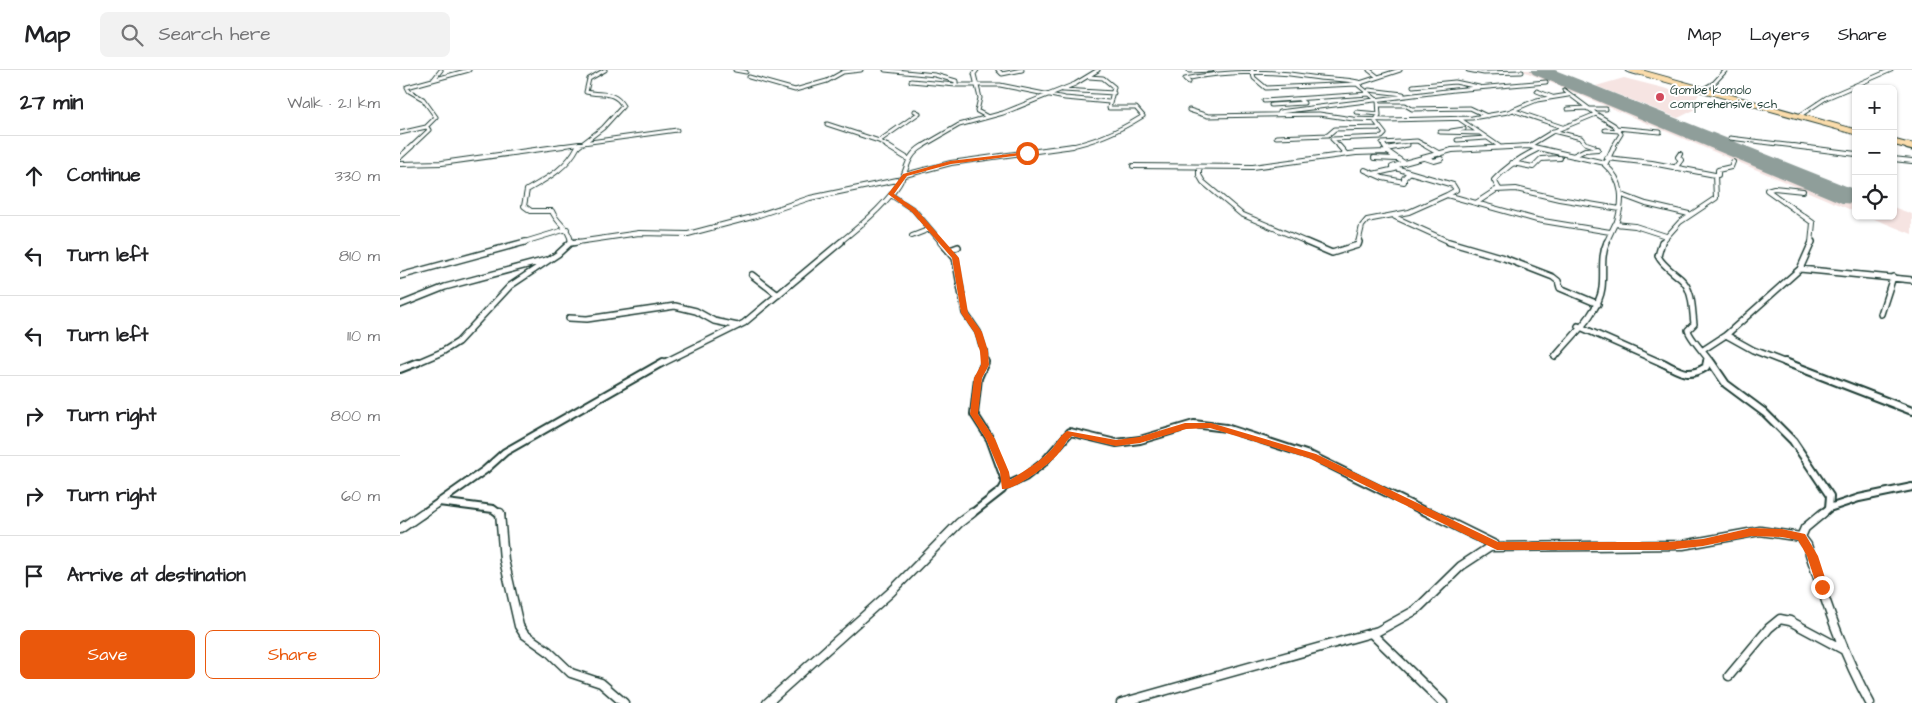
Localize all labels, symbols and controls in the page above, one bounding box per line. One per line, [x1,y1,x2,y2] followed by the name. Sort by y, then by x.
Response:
[100,12,450,57] search box
[25,18,70,52] text: Map
[118,21,146,49] icon: search
[158,21,271,48] text: Search here
[1687,22,1721,47] text: Map
[1749,22,1810,47] text: Layers
[1838,22,1887,47] text: Share
[1670,82,1777,113] place label: Gombe komolo comprehensive sch
[1852,85,1897,220] map controls
[1852,85,1897,130] button: +
[20,88,83,117] text: 27 min
[1654,91,1666,103] marker: Gombe komolo comprehensive sch
[287,92,380,114] text: Walk · 2.1 km
[1852,130,1897,175] button: −
[1016,142,1039,165] route start
[20,162,48,190] icon: ahead
[67,162,141,189] text: Continue
[335,165,380,187] text: 330 m
[1852,175,1897,220] button: locate
[20,242,48,270] icon: left
[67,242,148,269] text: Turn left
[339,245,380,267] text: 810 m
[20,322,48,350] icon: left
[67,322,148,349] text: Turn left
[347,325,380,347] text: 110 m
[20,402,48,430] icon: right
[67,402,156,429] text: Turn right
[331,405,380,427] text: 800 m
[20,482,48,510] icon: right
[67,482,156,509] text: Turn right
[341,485,380,507] text: 60 m
[20,562,48,590] icon: arrive
[67,562,246,589] text: Arrive at destination
[1811,576,1834,599] route end
[20,630,195,679] button: Save
[205,630,380,679] button: Share

